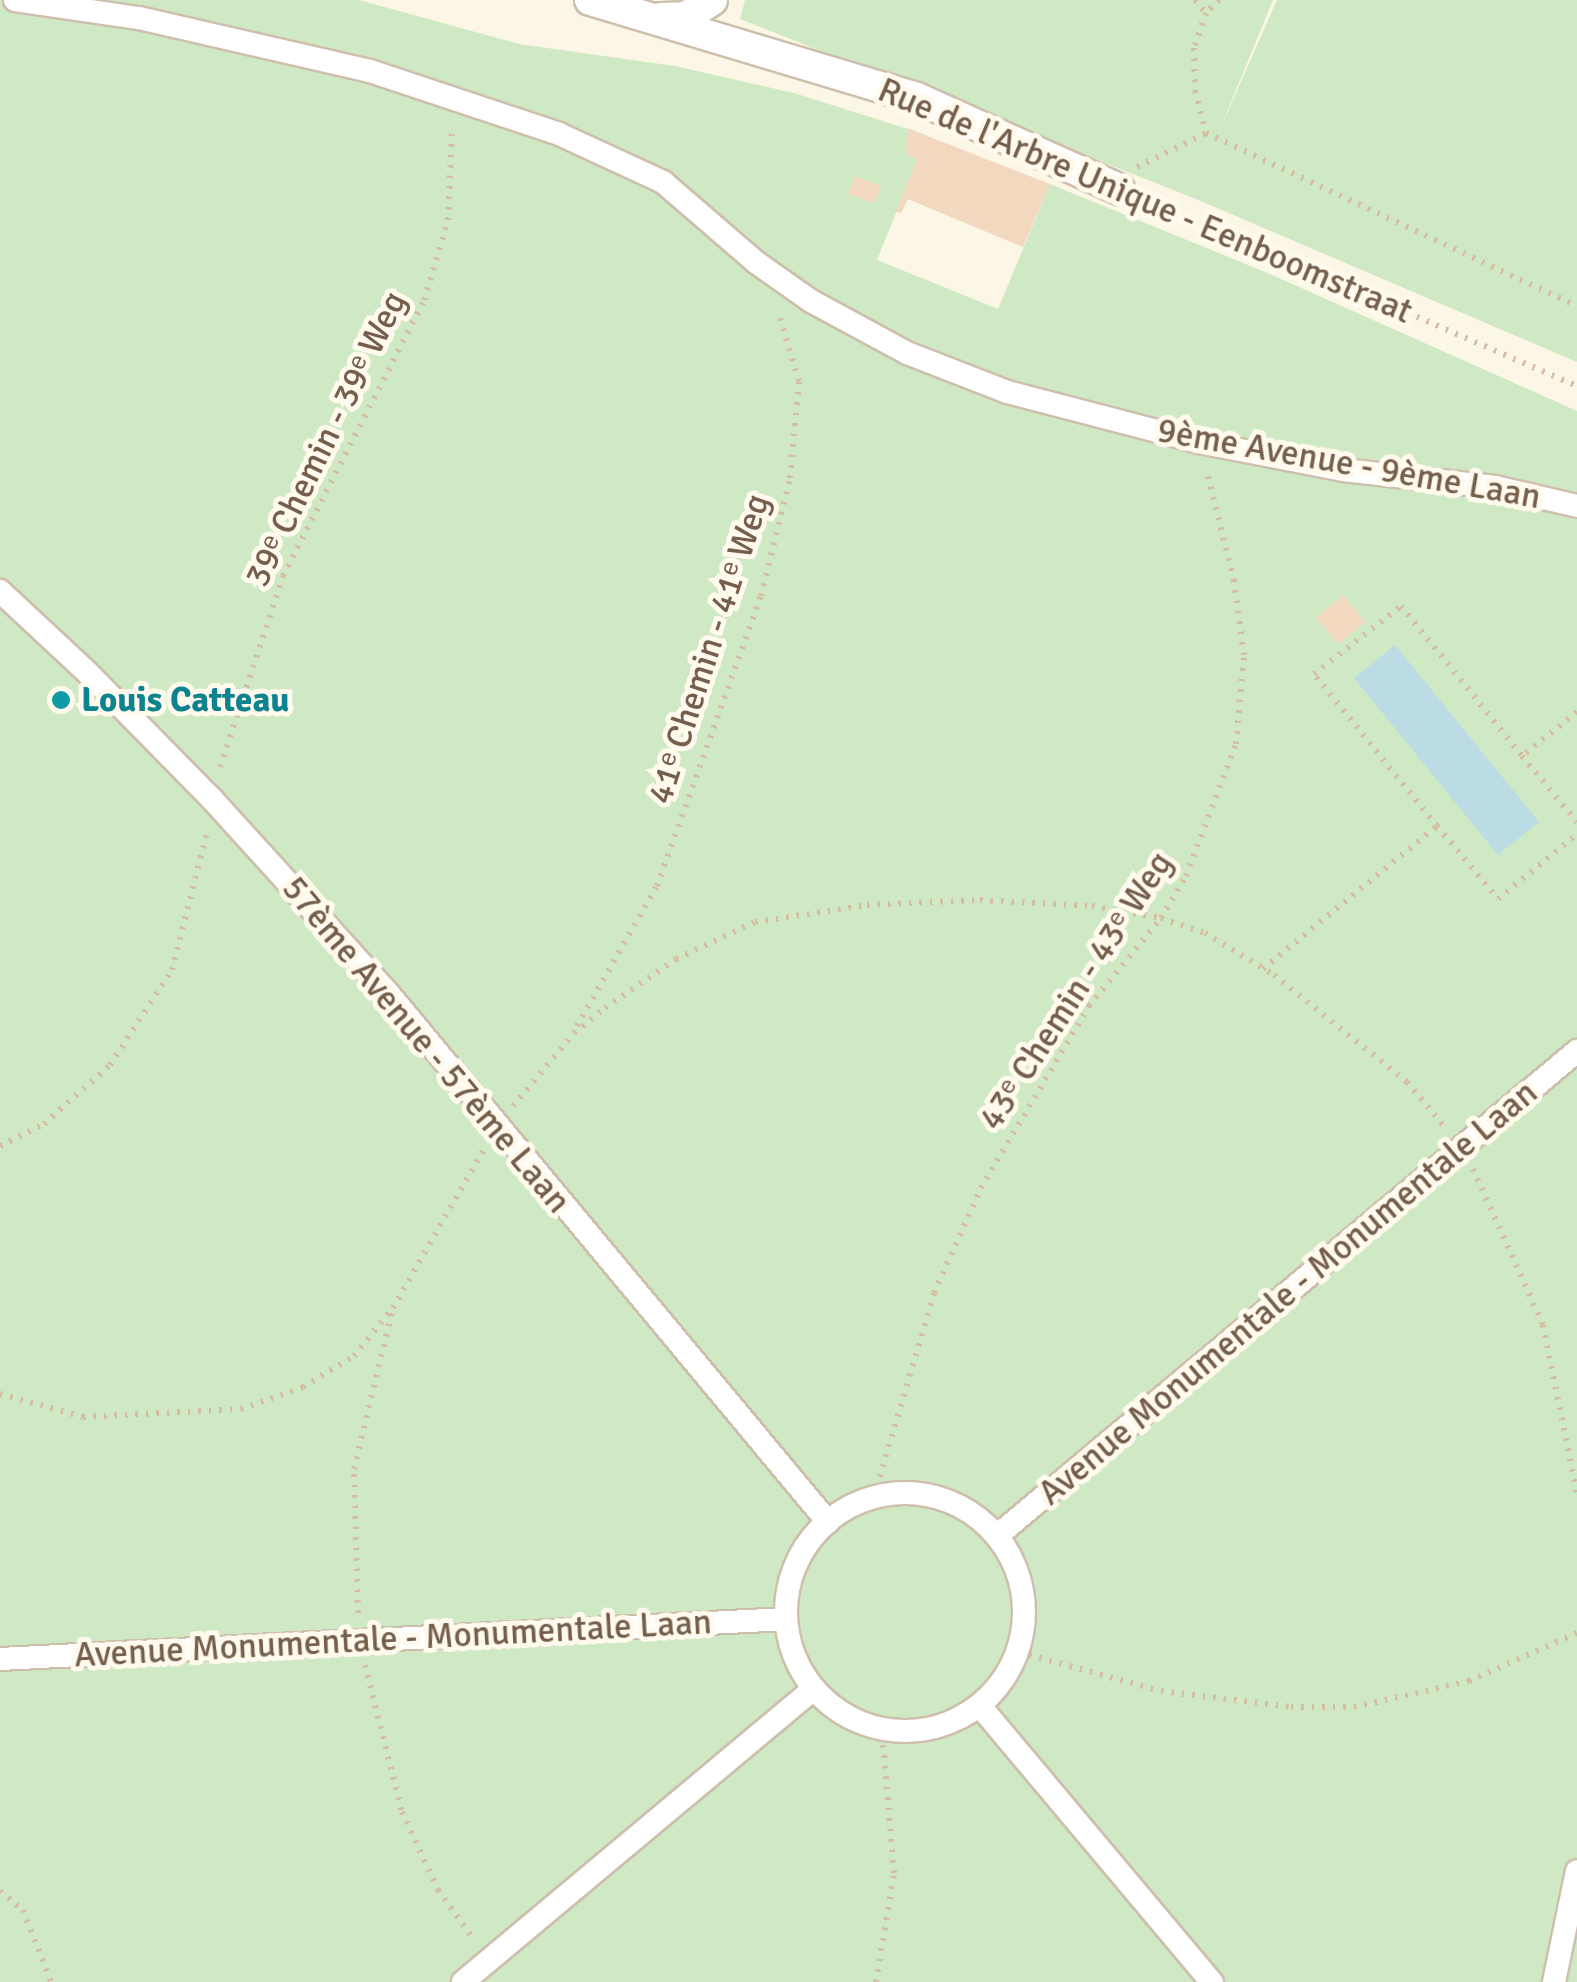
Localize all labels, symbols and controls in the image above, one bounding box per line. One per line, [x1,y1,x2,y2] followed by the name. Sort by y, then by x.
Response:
[872,69,1418,333] street label: Rue de l'Arbre Unique - Eenboomstraat
[236,285,416,593] street label: 39ᵉ Chemin - 39ᵉ Weg
[1154,410,1544,518] street label: 9ème Avenue - 9ème Laan
[639,489,779,809] street label: 41ᵉ Chemin - 41ᵉ Weg
[81,679,290,721] place label: Louis Catteau
[50,689,72,711] marker: Louis Catteau
[970,844,1182,1138] street label: 43ᵉ Chemin - 43ᵉ Weg
[273,868,579,1222] street label: 57ème Avenue - 57ème Laan
[1030,1072,1546,1514] street label: Avenue Monumentale - Monumentale Laan
[73,1601,713,1677] street label: Avenue Monumentale - Monumentale Laan

